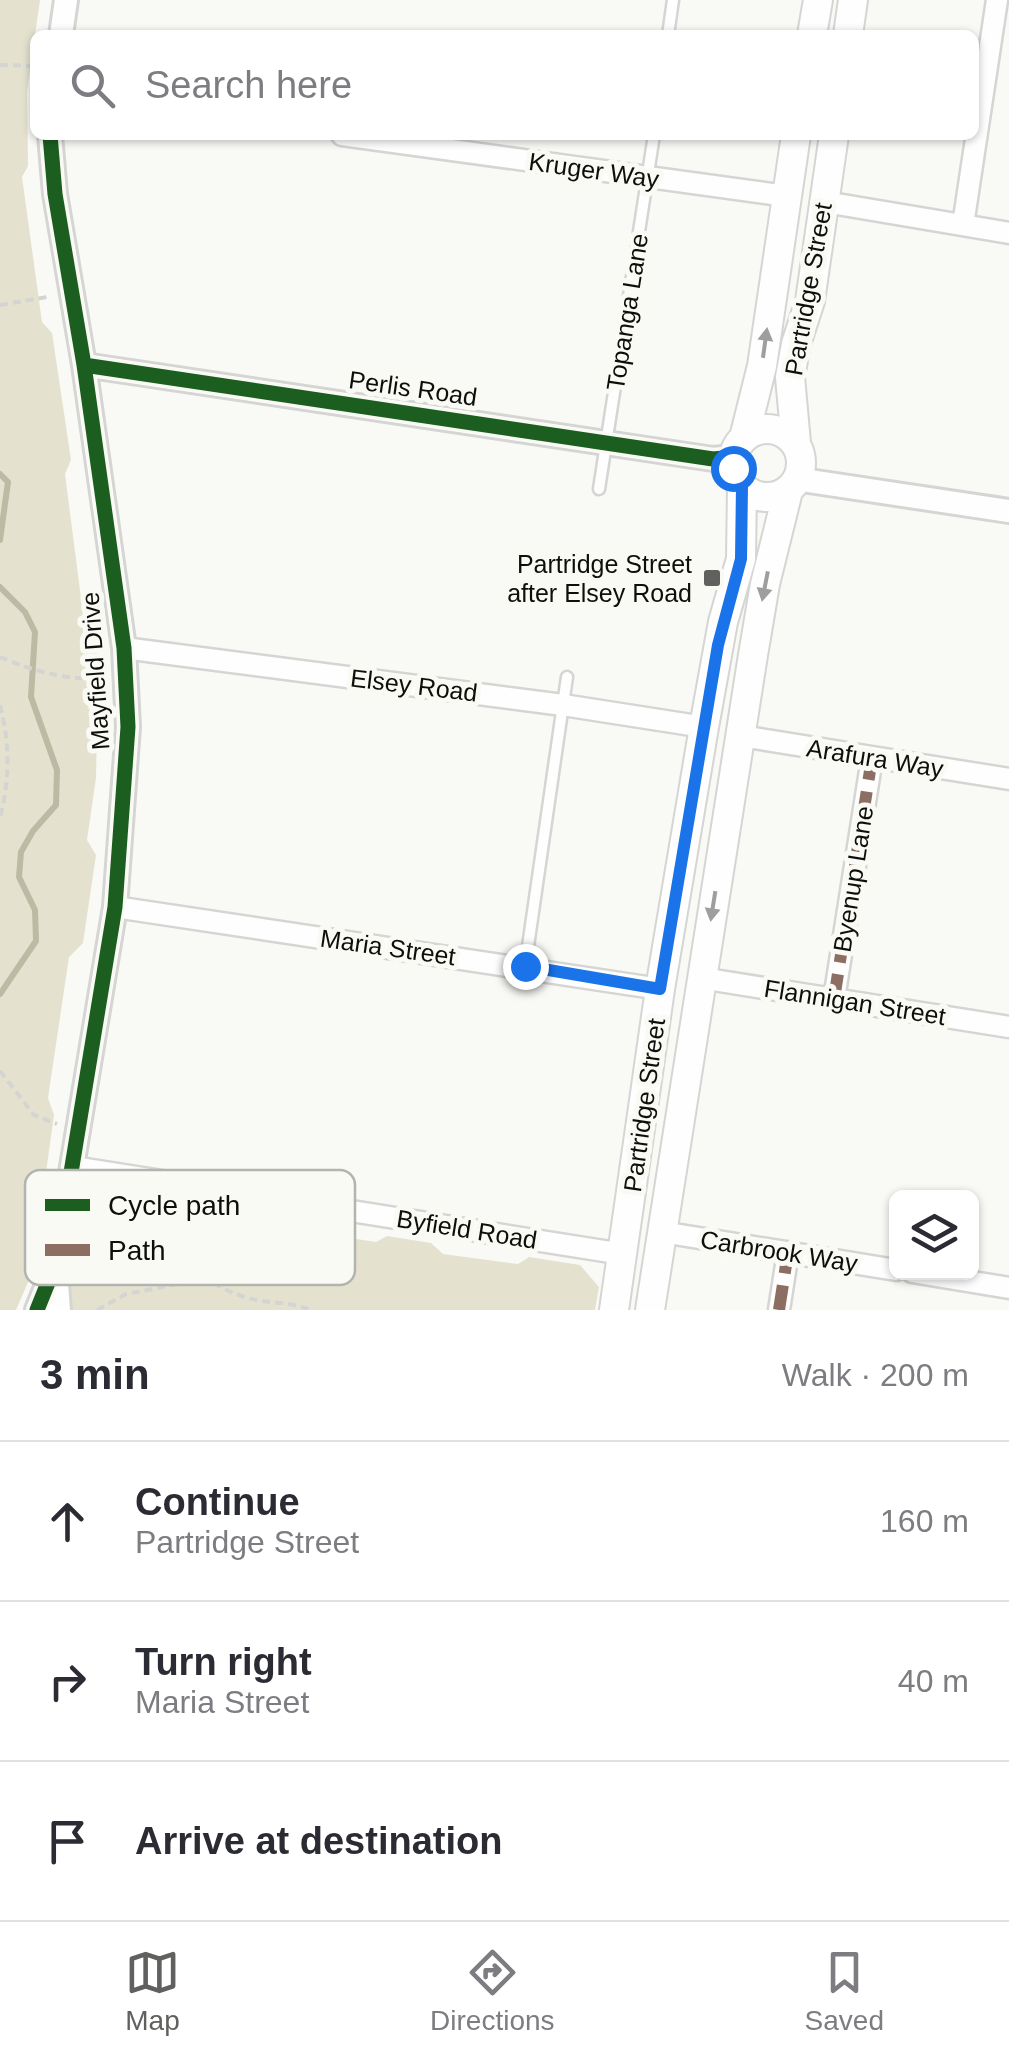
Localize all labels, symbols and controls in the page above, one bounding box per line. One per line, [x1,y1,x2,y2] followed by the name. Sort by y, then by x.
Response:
[30,30,979,140] search box
[65,58,120,113] icon: search
[145,64,352,106] text: Search here
[527,147,661,193] street label: Kruger Way
[779,200,837,378] street label: Partridge Street
[601,232,653,392] street label: Topanga Lane
[758,327,774,359] one-way arrow
[347,365,479,411] street label: Perlis Road
[711,446,757,492] route start
[507,550,692,607] place label: Partridge Street after Elsey Road
[701,567,723,589] marker: Partridge Street after Elsey Road
[757,570,773,601] one-way arrow
[76,591,114,751] street label: Mayfield Drive
[349,663,479,707] street label: Elsey Road
[805,733,946,783] street label: Arafura Way
[828,804,878,954] street label: Byenup Lane
[705,891,720,923] one-way arrow
[319,924,457,970] street label: Maria Street
[503,944,549,990] route end
[762,974,948,1030] street label: Flannigan Street
[618,1016,670,1194] street label: Partridge Street
[25,1170,355,1285] legend
[108,1190,240,1221] text: Cycle path
[889,1190,979,1280] map controls
[889,1190,979,1280] button: layers
[395,1204,539,1254] street label: Byfield Road
[698,1225,860,1277] street label: Carbrook Way
[108,1235,166,1266] text: Path
[40,1351,150,1398] text: 3 min
[782,1357,969,1393] text: Walk · 200 m
[135,1481,300,1523] text: Continue
[40,1494,95,1549] icon: ahead
[880,1503,969,1539] text: 160 m
[135,1524,359,1560] text: Partridge Street
[135,1641,312,1683] text: Turn right
[40,1654,95,1709] icon: right
[898,1663,969,1699] text: 40 m
[135,1684,309,1720] text: Maria Street
[40,1814,95,1869] icon: arrive
[135,1820,502,1862] text: Arrive at destination
[125,1945,180,2037] tab: Map
[430,1945,555,2037] tab: Directions
[805,1945,884,2037] tab: Saved

